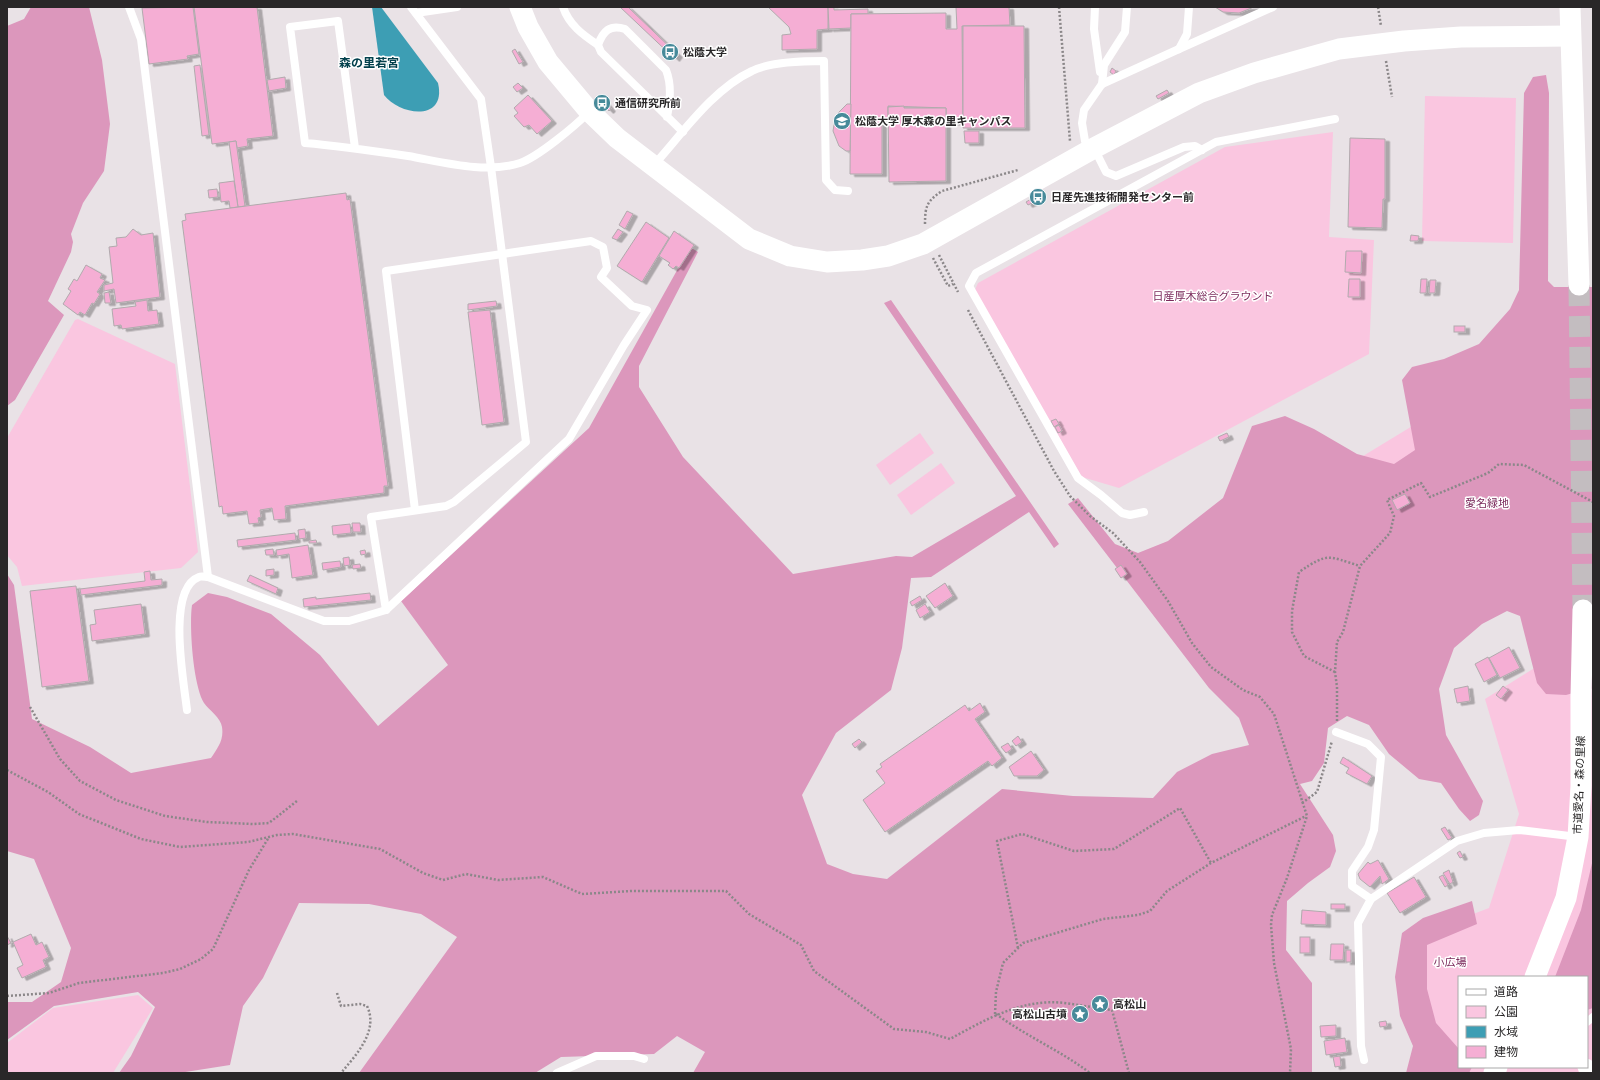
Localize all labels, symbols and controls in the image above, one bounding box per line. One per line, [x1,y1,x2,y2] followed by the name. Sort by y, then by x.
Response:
[660,42,680,62] bus stop icon: 松蔭大学
[683,45,727,59] place label: 松蔭大学
[339,55,399,70] district label: 森の里若宮
[592,93,612,113] bus stop icon: 通信研究所前
[615,96,681,110] place label: 通信研究所前
[832,111,852,131] school or university icon: 松蔭大学 厚木森の里キャンパス
[855,114,1011,128] place label: 松蔭大学 厚木森の里キャンパス
[1028,187,1048,207] bus stop icon: 日産先進技術開発センター前
[1051,190,1194,204] place label: 日産先進技術開発センター前
[1153,289,1274,303] park label: 日産厚木総合グラウンド
[1465,496,1509,510] park label: 愛名緑地
[1570,735,1588,835] street label: 市道愛名・森の里線
[1434,955,1467,969] park label: 小広場
[1458,976,1588,1068] legend
[1494,984,1518,999] text: 道路
[1090,994,1110,1014] place icon: 高松山
[1113,997,1146,1011] place label: 高松山
[1070,1004,1090,1024] place icon: 高松山古墳
[1494,1004,1518,1019] text: 公園
[1012,1007,1067,1021] place label: 高松山古墳
[1494,1024,1518,1039] text: 水域
[1494,1044,1518,1059] text: 建物

